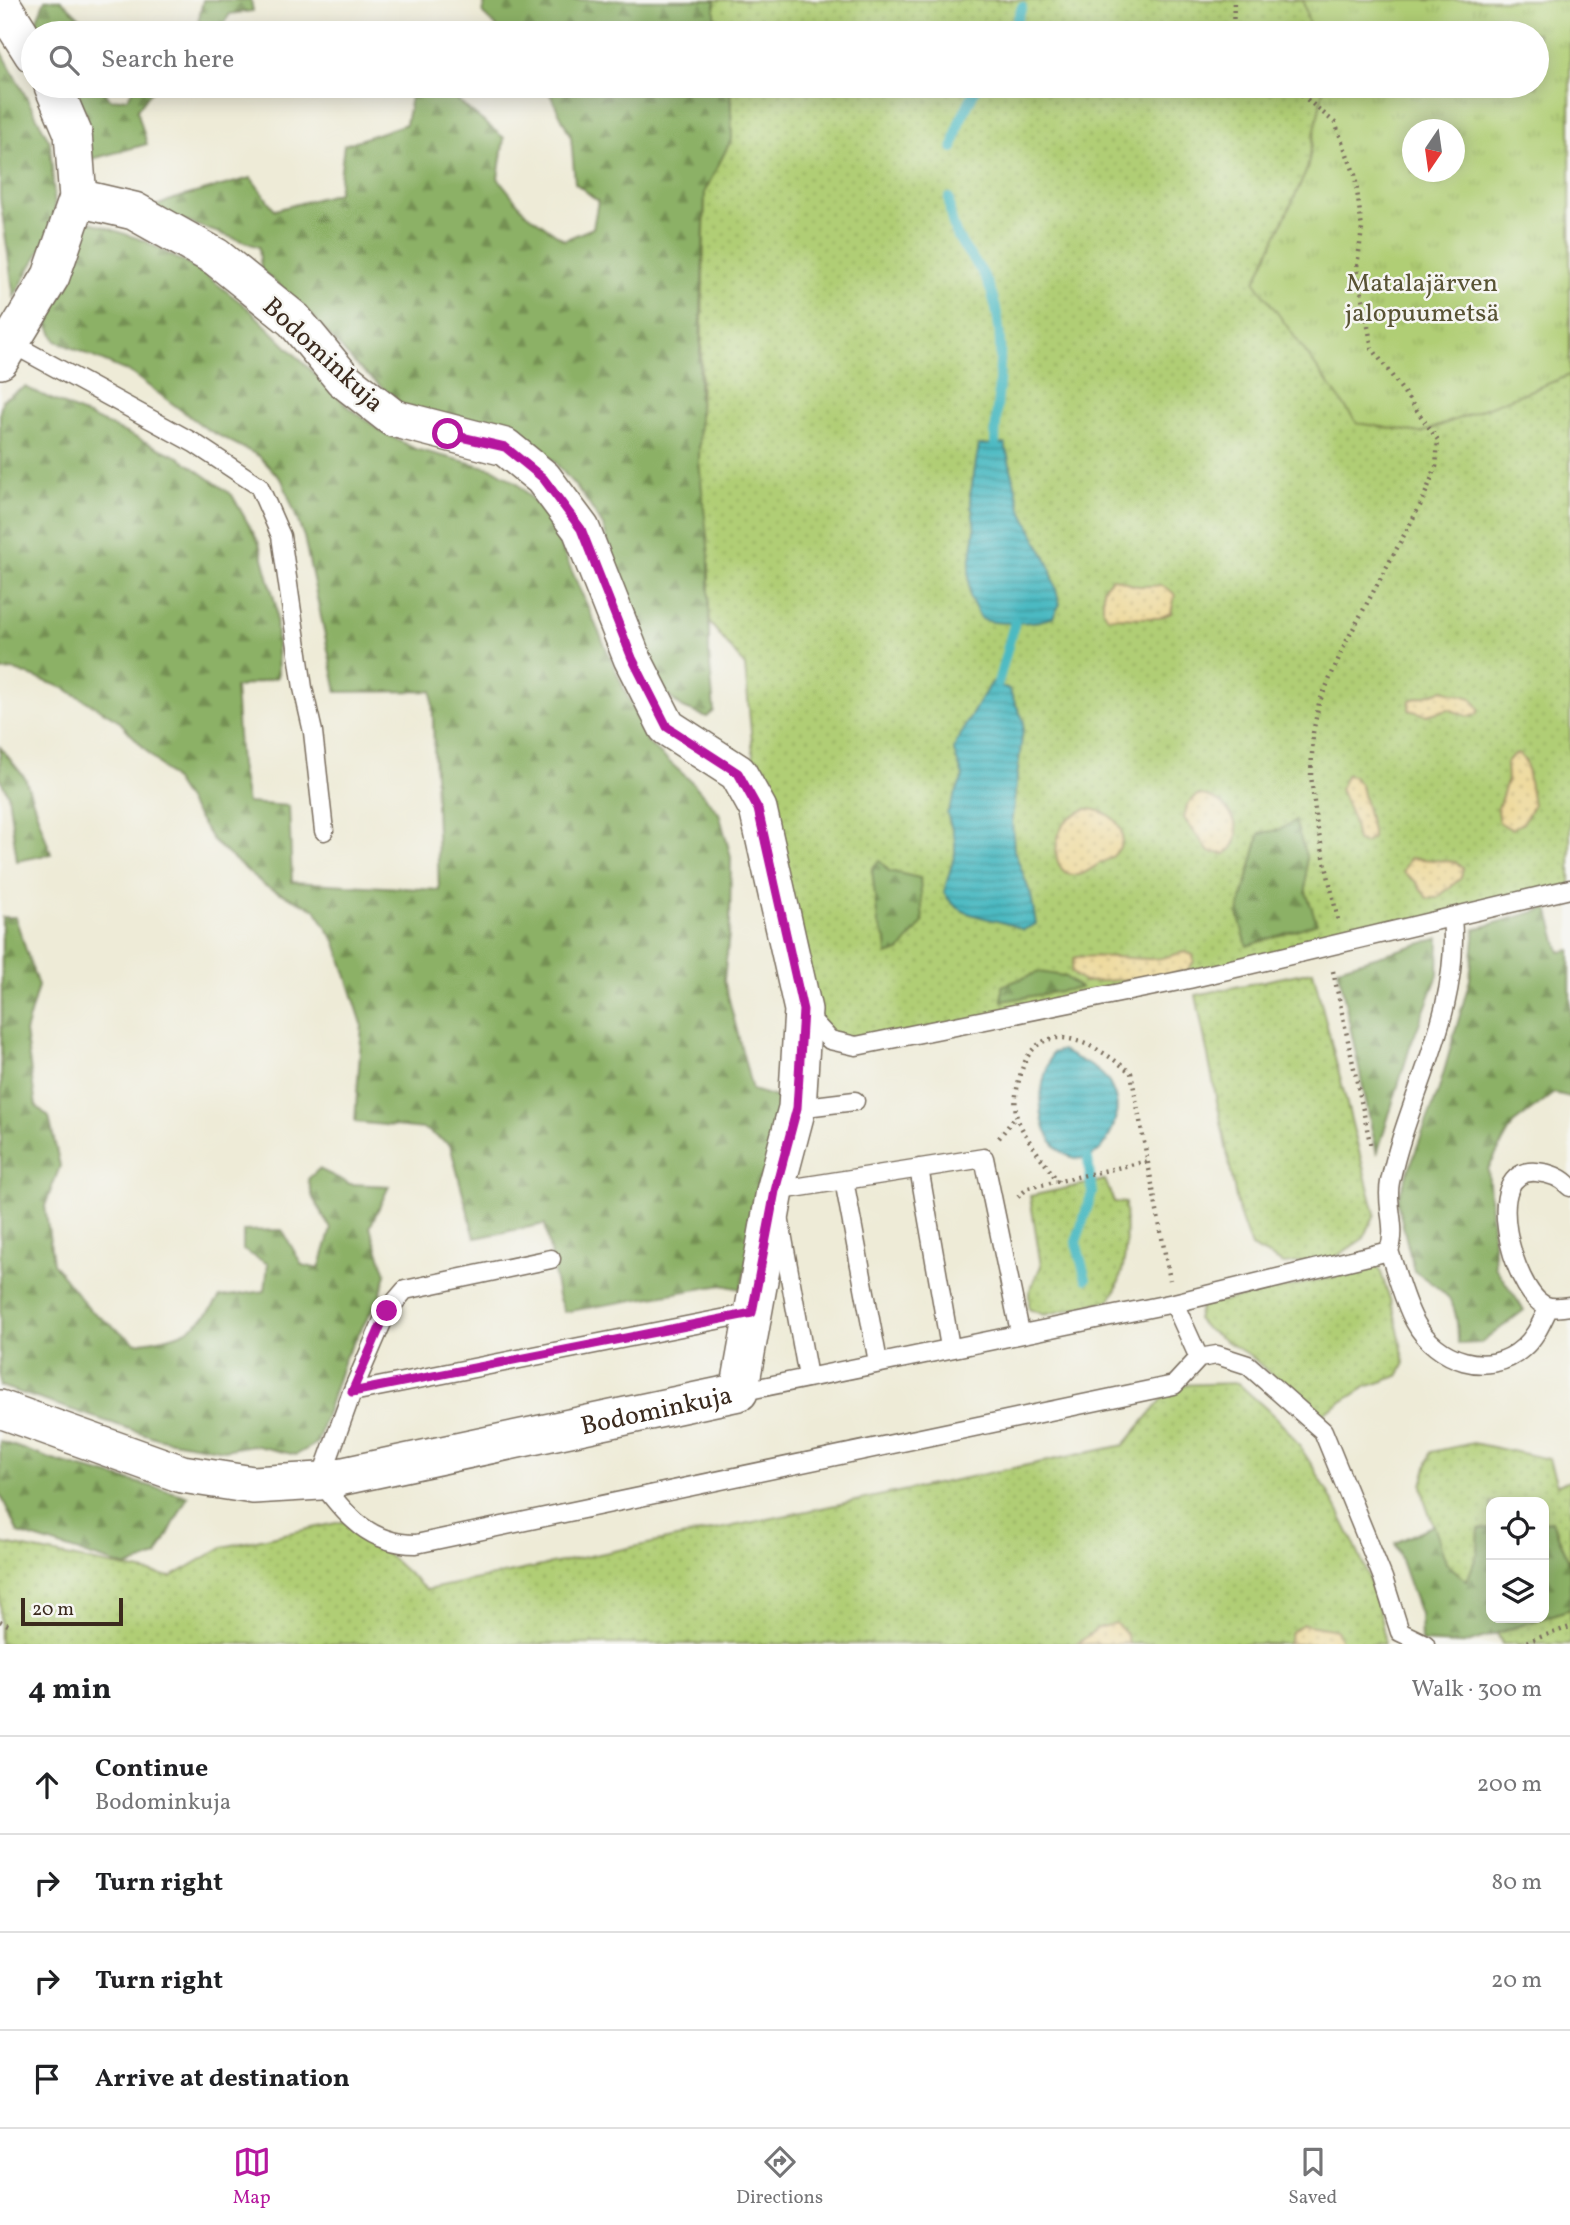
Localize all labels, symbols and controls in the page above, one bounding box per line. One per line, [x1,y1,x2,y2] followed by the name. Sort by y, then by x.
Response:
[21,21,1549,98] search box
[45,41,83,79] icon: search
[101,42,234,78] text: Search here
[1402,119,1465,182] north arrow
[1345,266,1499,332] park label: Matalajärven jalopuumetsä
[254,290,391,421] street label: Bodominkuja
[432,418,463,449] route start
[371,1295,402,1326] route end
[578,1378,736,1445] street label: Bodominkuja
[1486,1497,1549,1623] map controls
[1486,1497,1549,1560] button: locate
[1486,1560,1549,1623] button: layers
[21,1595,122,1627] scale bar
[32,1597,74,1623] text: 20 m
[28,1669,112,1711] text: 4 min
[1412,1674,1542,1706] text: Walk · 300 m
[95,1751,208,1787] text: Continue
[28,1766,66,1804] icon: ahead
[1477,1769,1542,1801] text: 200 m
[95,1787,231,1819] text: Bodominkuja
[28,1864,66,1902] icon: right
[95,1865,223,1901] text: Turn right
[1492,1867,1542,1899] text: 80 m
[28,1962,66,2000] icon: right
[95,1963,223,1999] text: Turn right
[1491,1965,1542,1997] text: 20 m
[28,2060,66,2098] icon: arrive
[95,2061,350,2097] text: Arrive at destination
[233,2143,271,2211] tab: Map
[736,2143,823,2211] tab: Directions
[1288,2143,1337,2211] tab: Saved

